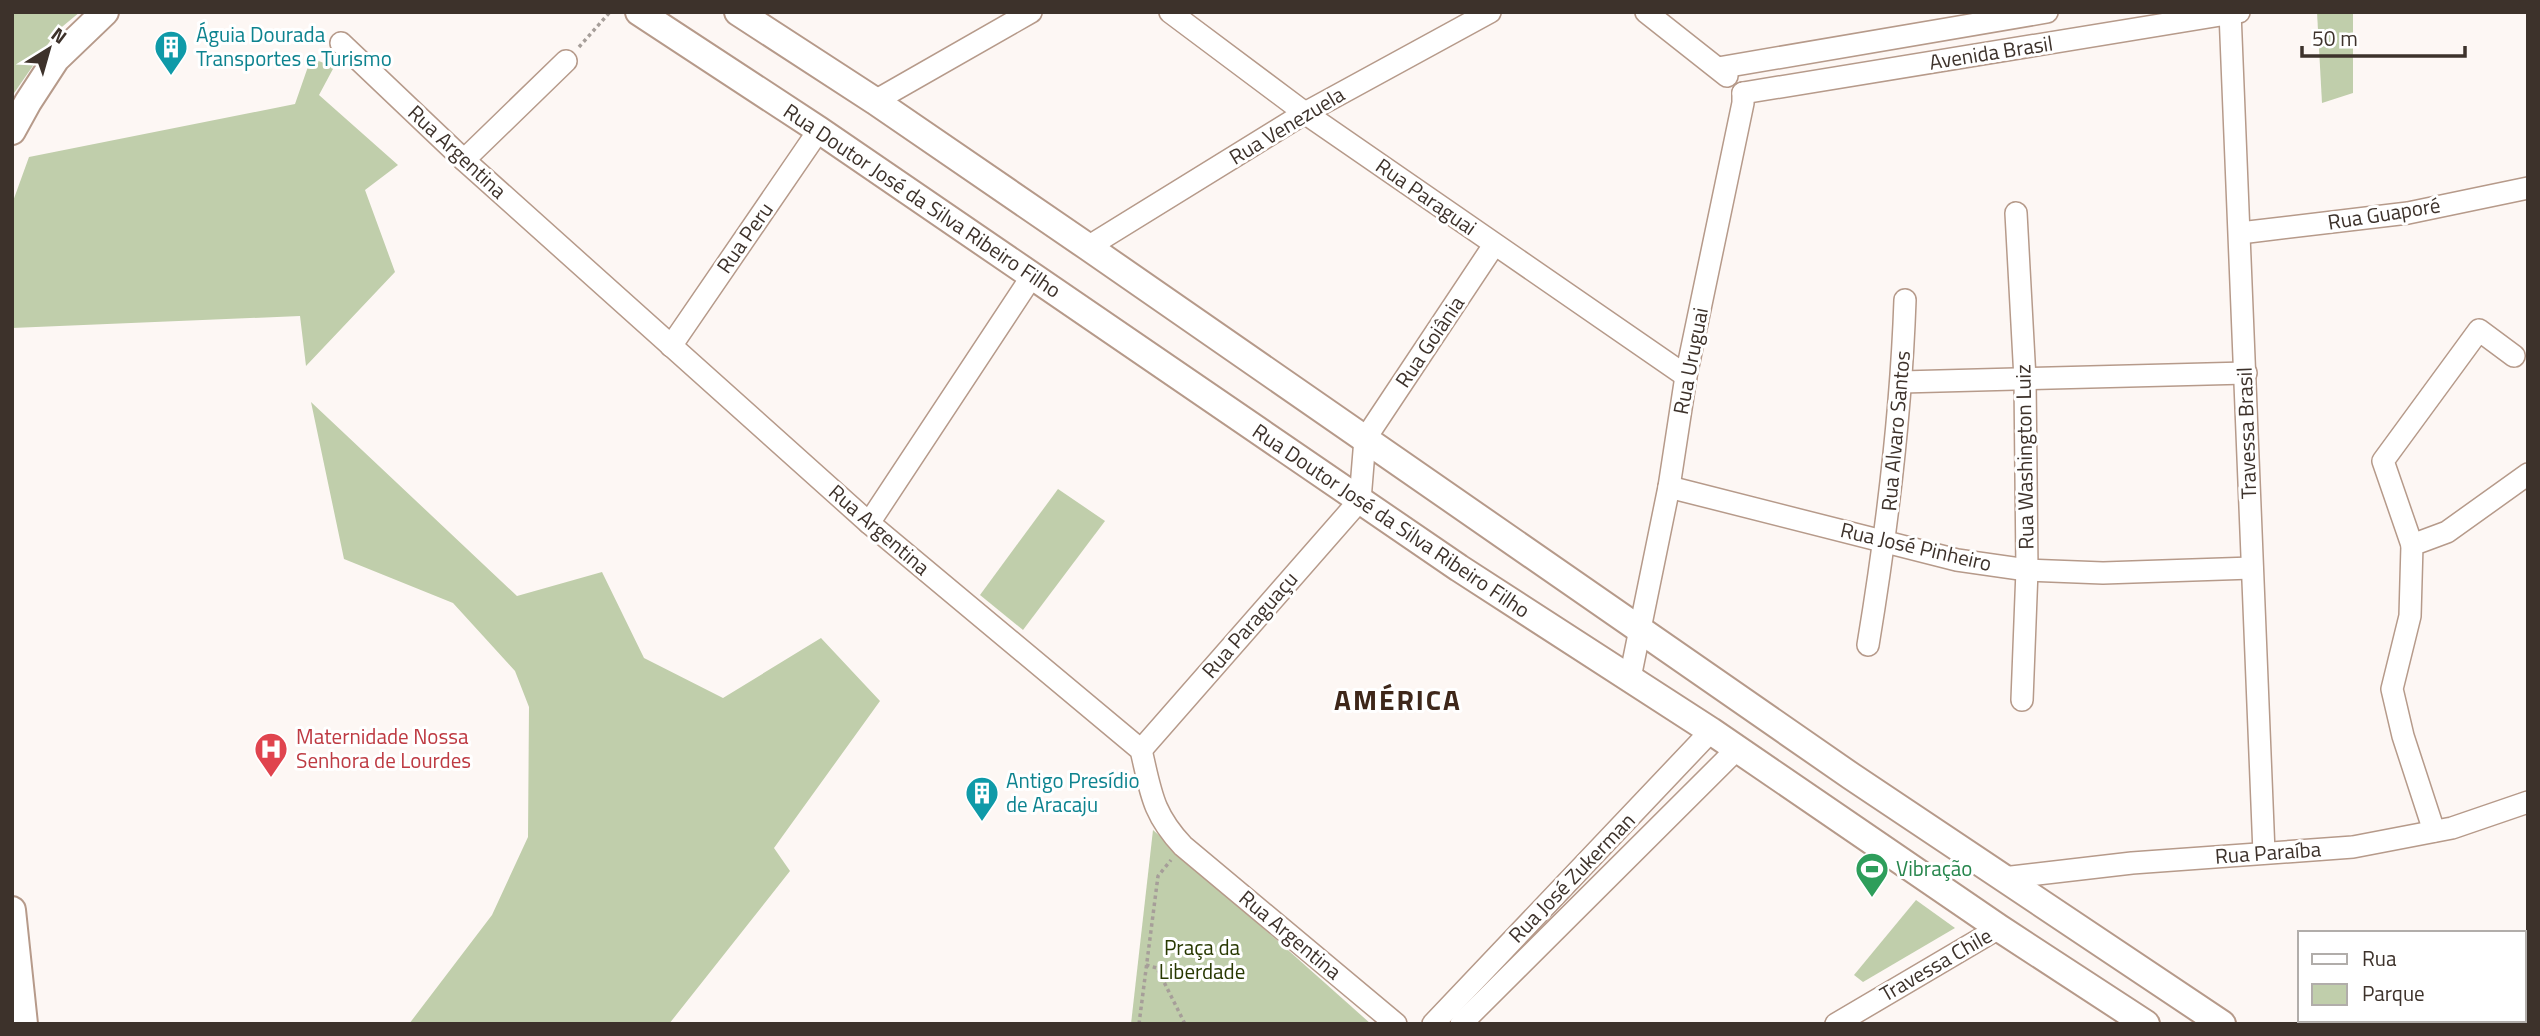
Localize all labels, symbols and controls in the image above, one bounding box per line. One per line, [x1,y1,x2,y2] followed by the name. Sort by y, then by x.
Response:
[14,14,84,84] north arrow
[2302,14,2465,58] scale bar
[196,18,392,74] place label: Águia Dourada Transportes e Turismo
[46,19,74,51] text: N
[2312,22,2358,54] text: 50 m
[1927,26,2055,78] street label: Avenida Brasil
[152,28,190,77] building icon: Águia Dourada Transportes e Turismo
[1223,78,1351,172] street label: Rua Venezuela
[777,95,1068,305] street label: Rua Doutor José da Silva Ribeiro Filho
[401,97,515,206] street label: Rua Argentina
[1370,150,1484,243] street label: Rua Paraguai
[2325,188,2442,238] street label: Rua Guaporé
[708,195,780,280] street label: Rua Peru
[1387,289,1472,394] street label: Rua Goiânia
[1664,305,1716,417] street label: Rua Uruguai
[1872,349,1918,513] street label: Rua Alvaro Santos
[2006,364,2042,550] street label: Rua Washington Luiz
[2228,366,2264,500] street label: Travessa Brasil
[1246,415,1537,625] street label: Rua Doutor José da Silva Ribeiro Filho
[822,476,938,583] street label: Rua Argentina
[1838,513,1995,579] street label: Rua José Pinheiro
[1194,564,1305,685] street label: Rua Paraguaçu
[1334,678,1462,721] district label: AMÉRICA
[296,720,471,776] place label: Maternidade Nossa Senhora de Lourdes
[252,730,290,779] hospital icon: Maternidade Nossa Senhora de Lourdes
[1006,764,1139,820] place label: Antigo Presídio de Aracaju
[963,774,1001,823] building icon: Antigo Presídio de Aracaju
[1501,805,1642,950] street label: Rua José Zukerman
[2214,832,2322,872] street label: Rua Paraíba
[1853,850,1891,899] sports icon: Vibração
[1896,852,1972,884] place label: Vibração
[1232,882,1349,987] street label: Rua Argentina
[1873,919,1998,1009] street label: Travessa Chile
[1159,931,1245,987] park label: Praça da Liberdade
[2298,931,2526,1022] legend
[2362,942,2397,974] text: Rua
[2362,977,2425,1009] text: Parque

